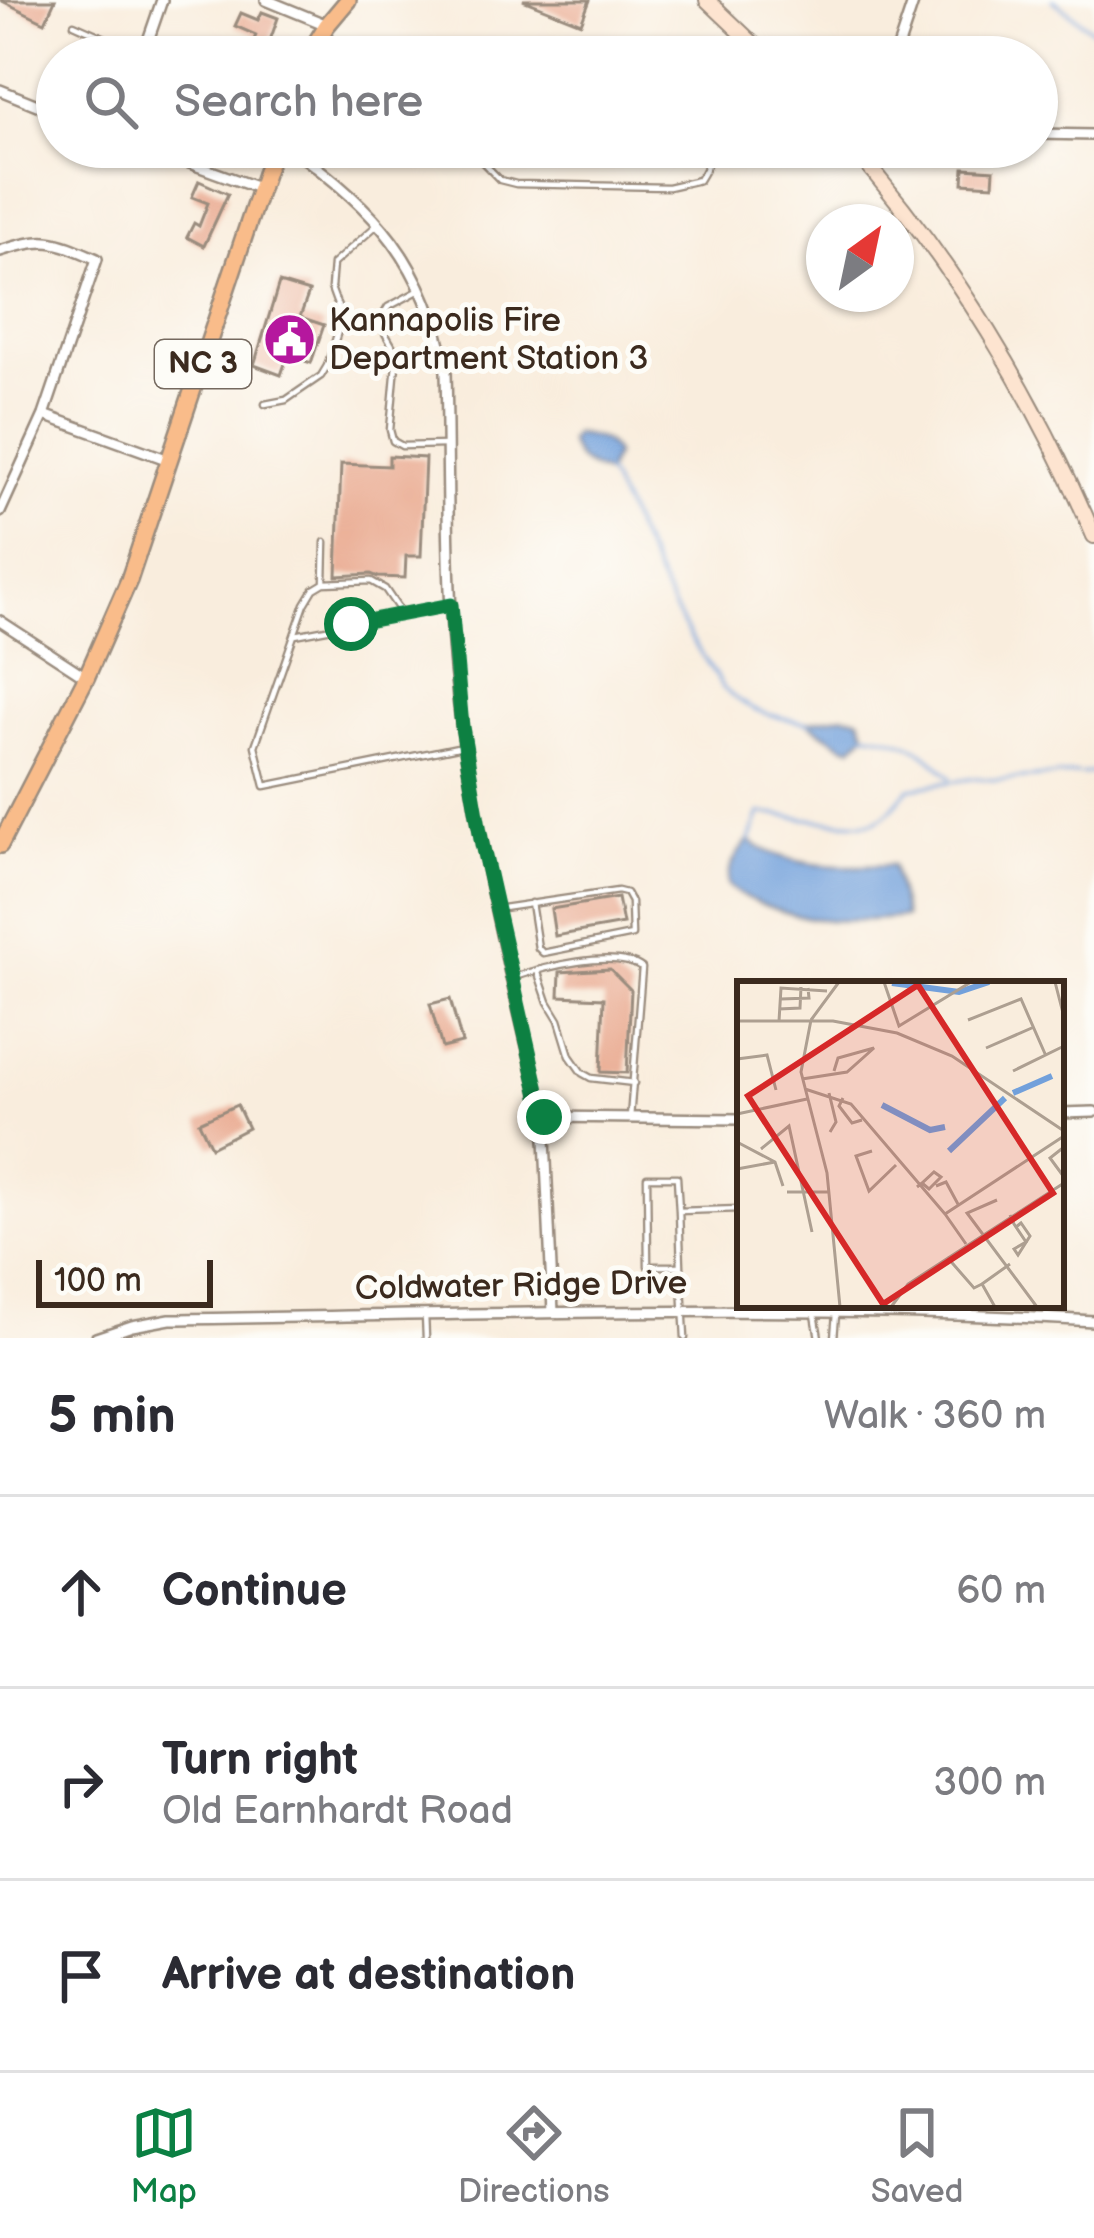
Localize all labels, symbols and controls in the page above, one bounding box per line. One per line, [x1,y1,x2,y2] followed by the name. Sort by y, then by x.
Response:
[36,36,1058,168] search box
[78,69,144,135] icon: search
[174,75,423,130] text: Search here
[806,204,914,312] north arrow
[329,301,648,379] place label: Kannapolis Fire Department Station 3
[262,312,318,368] public building icon: Kannapolis Fire Department Station 3
[155,340,251,388] road number: NC 3
[324,597,378,651] route start
[737,981,1064,1308] inset map
[517,1090,571,1144] route end
[36,1254,213,1307] scale bar
[54,1261,142,1301] text: 100 m
[355,1263,687,1309] street label: Coldwater Ridge Drive
[48,1386,176,1447] text: 5 min
[824,1393,1046,1440] text: Walk · 360 m
[48,1559,114,1625] icon: ahead
[162,1564,347,1619] text: Continue
[956,1568,1046,1615] text: 60 m
[162,1733,358,1788] text: Turn right
[48,1751,114,1817] icon: right
[933,1760,1046,1807] text: 300 m
[162,1788,513,1835] text: Old Earnhardt Road
[48,1943,114,2009] icon: arrive
[162,1948,575,2003] text: Arrive at destination
[131,2100,197,2212] tab: Map
[458,2100,610,2212] tab: Directions
[871,2100,963,2212] tab: Saved

